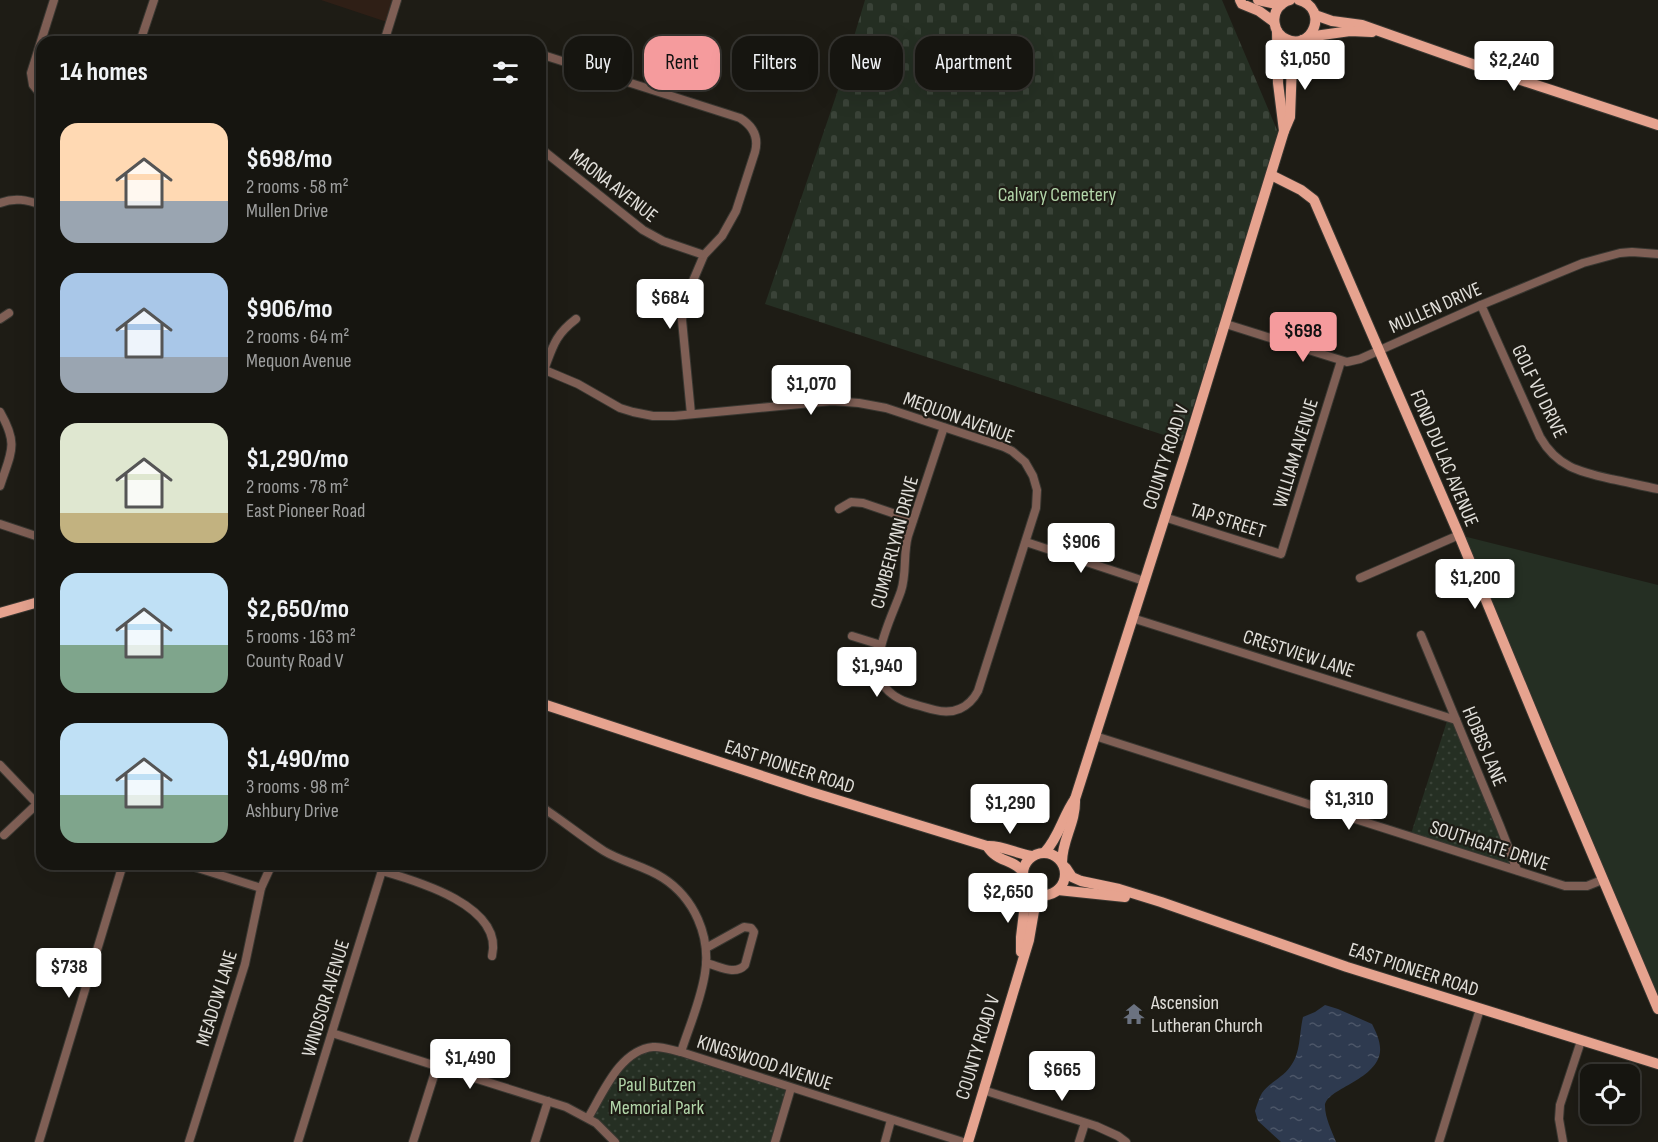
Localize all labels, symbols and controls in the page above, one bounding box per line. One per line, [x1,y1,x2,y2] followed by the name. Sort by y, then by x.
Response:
[564,36,632,90] chip: Buy
[644,36,720,90] chip: Rent
[732,36,818,90] chip: Filters
[830,36,903,90] chip: New
[915,36,1033,90] chip: Apartment
[1256,40,1354,91] pin: $1,050
[1465,41,1563,92] pin: $2,240
[1280,47,1330,71] text: $1,050
[1488,48,1540,72] text: $2,240
[489,56,522,89] icon: filters
[60,57,148,88] text: 14 homes
[246,144,332,175] text: $698/mo
[564,144,662,228] street label: MAONA AVENUE
[108,147,180,219] icon: home
[246,175,349,199] text: 2 rooms · 58 m²
[998,183,1117,207] park label: Calvary Cemetery
[246,199,328,223] text: Mullen Drive
[1386,277,1485,339] street label: MULLEN DRIVE
[634,279,706,330] pin: $684
[651,286,689,310] text: $684
[246,294,333,325] text: $906/mo
[108,297,180,369] icon: home
[1267,312,1339,363] pin: $698
[1284,319,1322,343] text: $698
[246,325,350,349] text: 2 rooms · 64 m²
[1506,341,1572,442] street label: GOLF VU DRIVE
[246,349,352,373] text: Mequon Avenue
[762,365,860,416] pin: $1,070
[786,372,836,396] text: $1,070
[1405,386,1484,530] street label: FOND DU LAC AVENUE
[900,387,1017,449] street label: MEQUON AVENUE
[1268,396,1324,511] street label: WILLIAM AVENUE
[1138,402,1194,513] street label: COUNTY ROAD V
[246,444,349,475] text: $1,290/mo
[108,447,180,519] icon: home
[866,473,924,611] street label: CUMBERLYNN DRIVE
[246,475,349,499] text: 2 rooms · 78 m²
[1187,498,1268,544] street label: TAP STREET
[246,499,365,523] text: East Pioneer Road
[1045,523,1117,574] pin: $906
[1062,530,1100,554] text: $906
[1426,559,1524,610] pin: $1,200
[1450,566,1500,590] text: $1,200
[246,594,349,625] text: $2,650/mo
[108,597,180,669] icon: home
[246,625,356,649] text: 5 rooms · 163 m²
[1240,625,1358,683] street label: CRESTVIEW LANE
[828,647,926,698] pin: $1,940
[246,649,343,673] text: County Road V
[851,654,903,678] text: $1,940
[1457,703,1512,790] street label: HOBBS LANE
[722,735,858,799] street label: EAST PIONEER ROAD
[246,744,350,775] text: $1,490/mo
[108,747,180,819] icon: home
[246,775,350,799] text: 3 rooms · 98 m²
[1300,780,1398,831] pin: $1,310
[961,784,1059,835] pin: $1,290
[1324,787,1374,811] text: $1,310
[985,791,1035,815] text: $1,290
[246,799,339,823] text: Ashbury Drive
[1427,815,1552,877] street label: SOUTHGATE DRIVE
[959,873,1057,924] pin: $2,650
[982,880,1034,904] text: $2,650
[297,937,355,1060] street label: WINDSOR AVENUE
[1346,938,1482,1002] street label: EAST PIONEER ROAD
[191,947,243,1049] street label: MEADOW LANE
[33,948,105,999] pin: $738
[50,955,88,979] text: $738
[1150,991,1263,1038] place label: Ascension Lutheran Church
[951,992,1005,1103] street label: COUNTY ROAD V
[1122,1002,1146,1026] temple icon: Ascension Lutheran Church
[694,1030,835,1096] street label: KINGSWOOD AVENUE
[421,1039,519,1090] pin: $1,490
[444,1046,496,1070] text: $1,490
[1026,1051,1098,1102] pin: $665
[1043,1058,1081,1082] text: $665
[1580,1064,1640,1124] map controls
[1580,1064,1640,1124] button: locate
[610,1073,705,1120] park label: Paul Butzen Memorial Park

